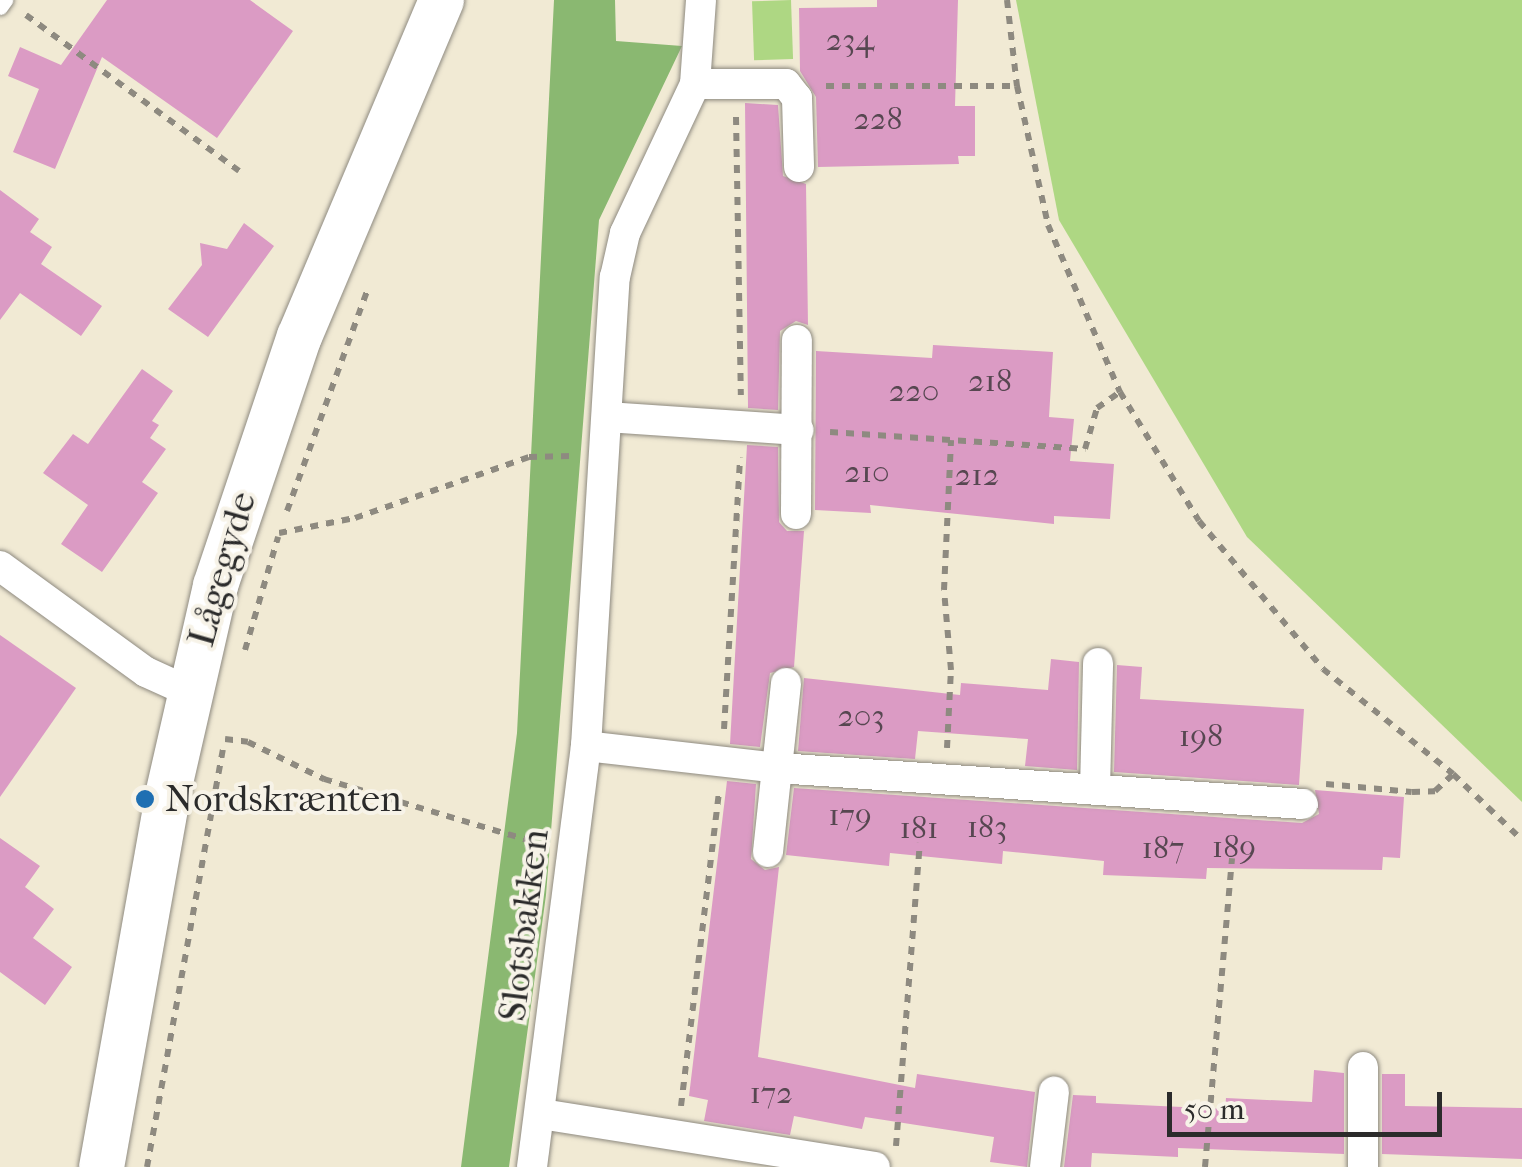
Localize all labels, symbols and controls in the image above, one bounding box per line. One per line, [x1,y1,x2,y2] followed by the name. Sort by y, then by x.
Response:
[826,21,874,59] house number: 234
[854,100,902,138] house number: 228
[968,362,1012,400] house number: 218
[889,372,939,410] house number: 220
[844,453,890,491] house number: 210
[955,456,999,494] house number: 212
[178,486,266,652] street label: Lågegyde
[837,697,885,735] house number: 203
[1179,717,1223,755] house number: 198
[165,776,402,822] place label: Nordskrænten
[134,788,156,810] marker: Nordskrænten
[828,796,872,834] house number: 179
[967,808,1007,846] house number: 183
[900,809,938,847] house number: 181
[490,826,558,1024] street label: Slotsbakken
[1212,828,1256,866] house number: 189
[1142,829,1184,867] house number: 187
[1172,1072,1447,1134] scale bar
[749,1074,793,1112] house number: 172
[1184,1092,1245,1127] text: 50 m

